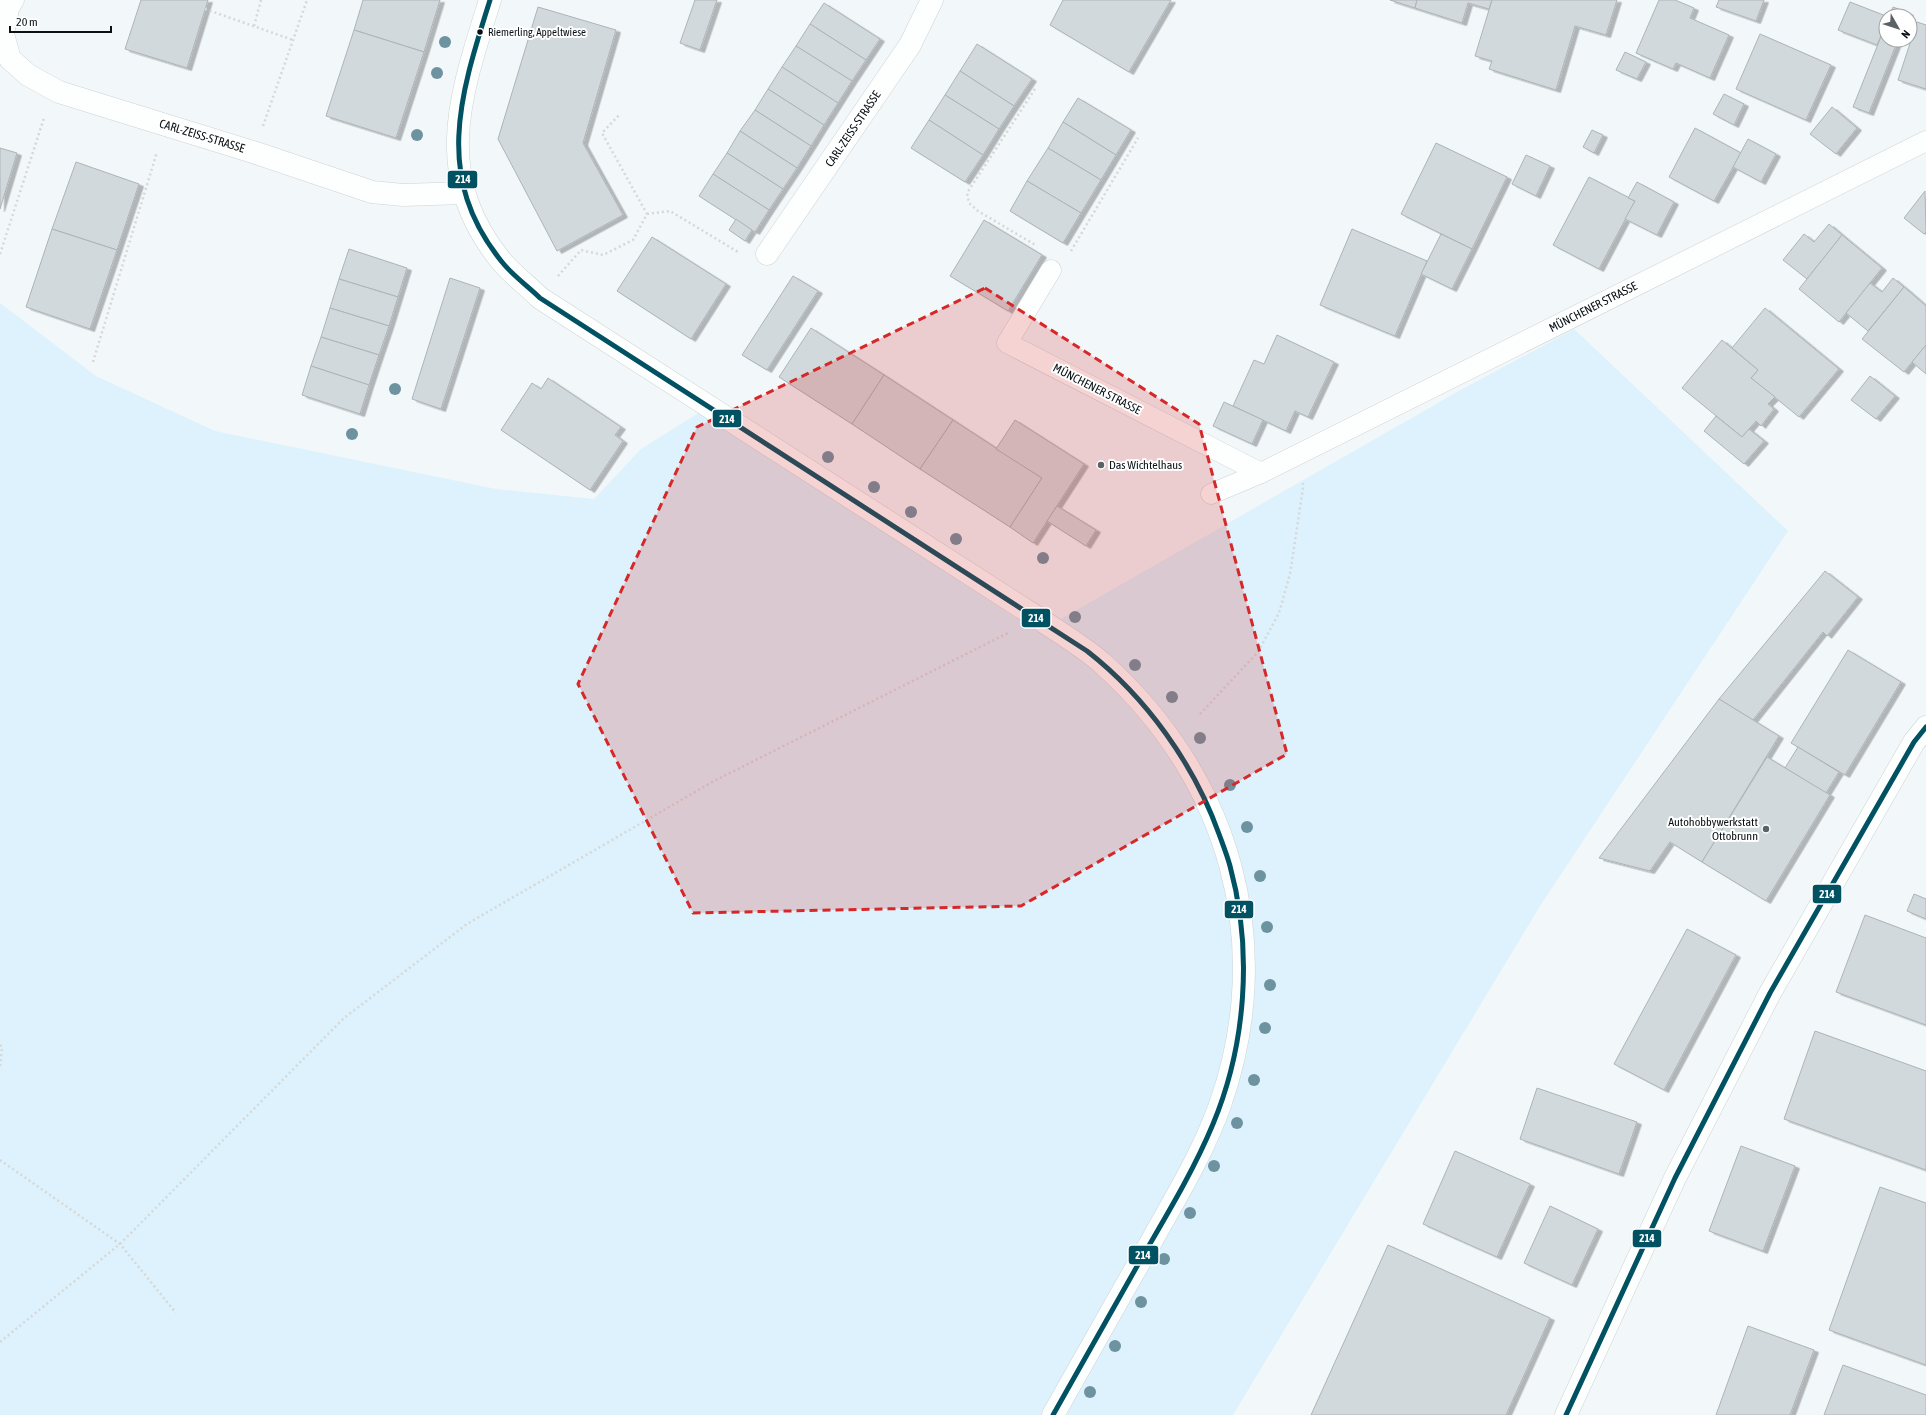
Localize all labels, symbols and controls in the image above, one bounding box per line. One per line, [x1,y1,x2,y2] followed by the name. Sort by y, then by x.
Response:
[10,8,111,34] scale bar
[1878,8,1918,48] north arrow
[16,15,38,29] text: 20 m
[488,26,586,38] place label: Riemerling, Appeltwiese
[475,27,485,37] marker: Riemerling, Appeltwiese
[1899,28,1912,41] text: N
[822,88,884,170] street label: CARL-ZEISS-STRASSE
[158,116,246,156] street label: CARL-ZEISS-STRASSE
[447,170,478,189] line badge: 214
[455,173,471,185] text: 214
[1547,279,1639,335] street label: MÜNCHENER STRASSE
[1051,361,1143,417] street label: MÜNCHENER STRASSE
[712,409,742,428] line badge: 214
[719,413,735,425] text: 214
[1109,458,1182,472] place label: Das Wichtelhaus
[1096,460,1106,470] marker: Das Wichtelhaus
[1021,608,1051,628] line badge: 214
[1028,612,1044,624] text: 214
[1668,815,1759,843] place label: Autohobbywerkstatt Ottobrunn
[1761,824,1771,834] marker: Autohobbywerkstatt Ottobrunn
[1812,884,1842,904] line badge: 214
[1819,888,1835,900] text: 214
[1224,900,1254,919] line badge: 214
[1231,903,1247,915] text: 214
[1632,1229,1662,1248] line badge: 214
[1639,1232,1655,1244] text: 214
[1128,1245,1159,1265] line badge: 214
[1135,1249,1151,1261] text: 214

